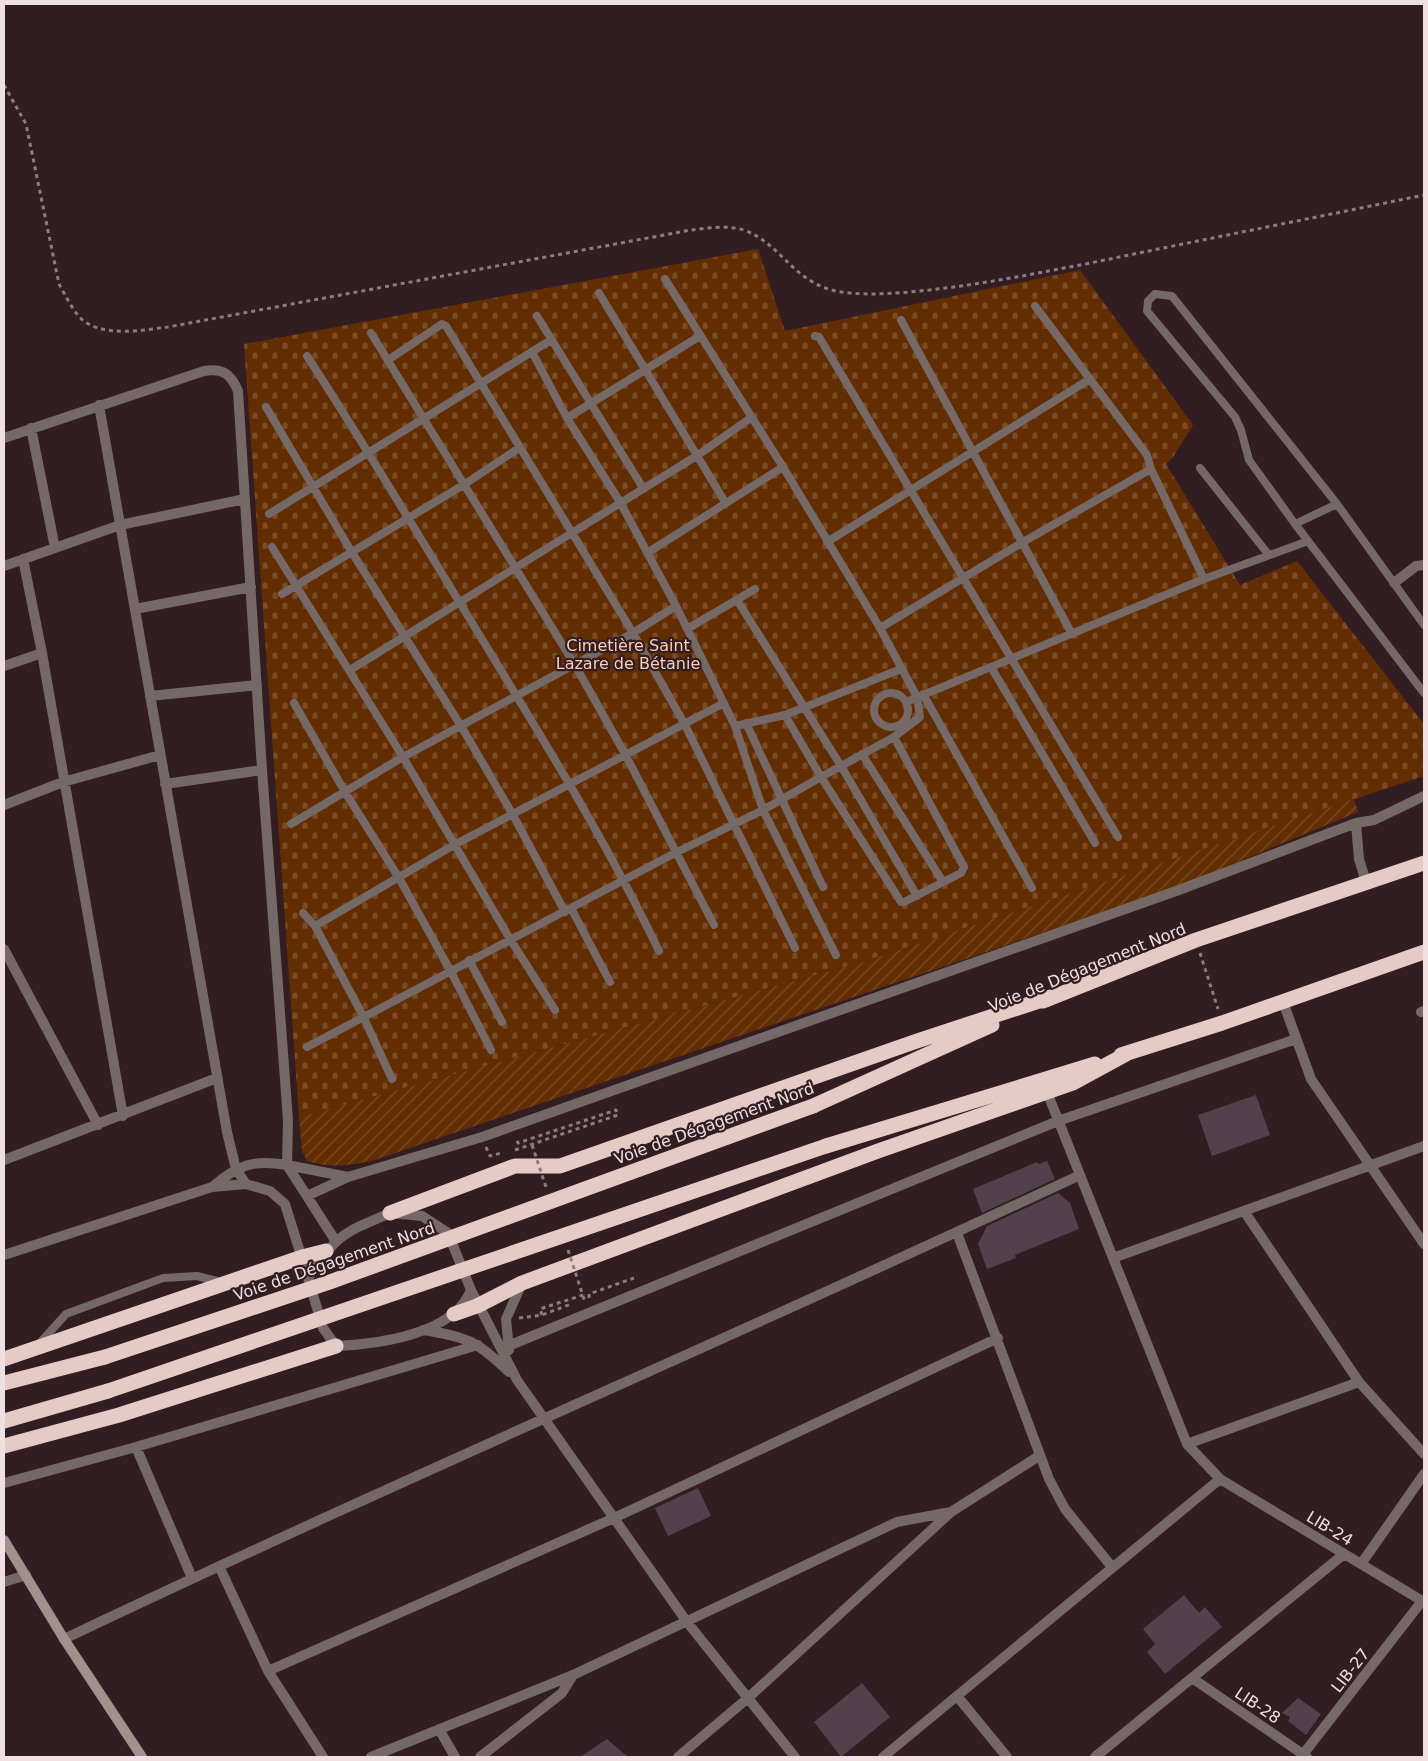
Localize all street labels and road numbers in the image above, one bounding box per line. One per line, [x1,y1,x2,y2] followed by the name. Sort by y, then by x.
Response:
[986,919,1189,1016] street label: Voie de Dégagement Nord
[612,1078,817,1169] street label: Voie de Dégagement Nord
[231,1218,437,1305] street label: Voie de Dégagement Nord
[1303,1507,1356,1550] street label: LIB-24
[1327,1644,1374,1696] street label: LIB-27
[1231,1683,1284,1727] street label: LIB-28

